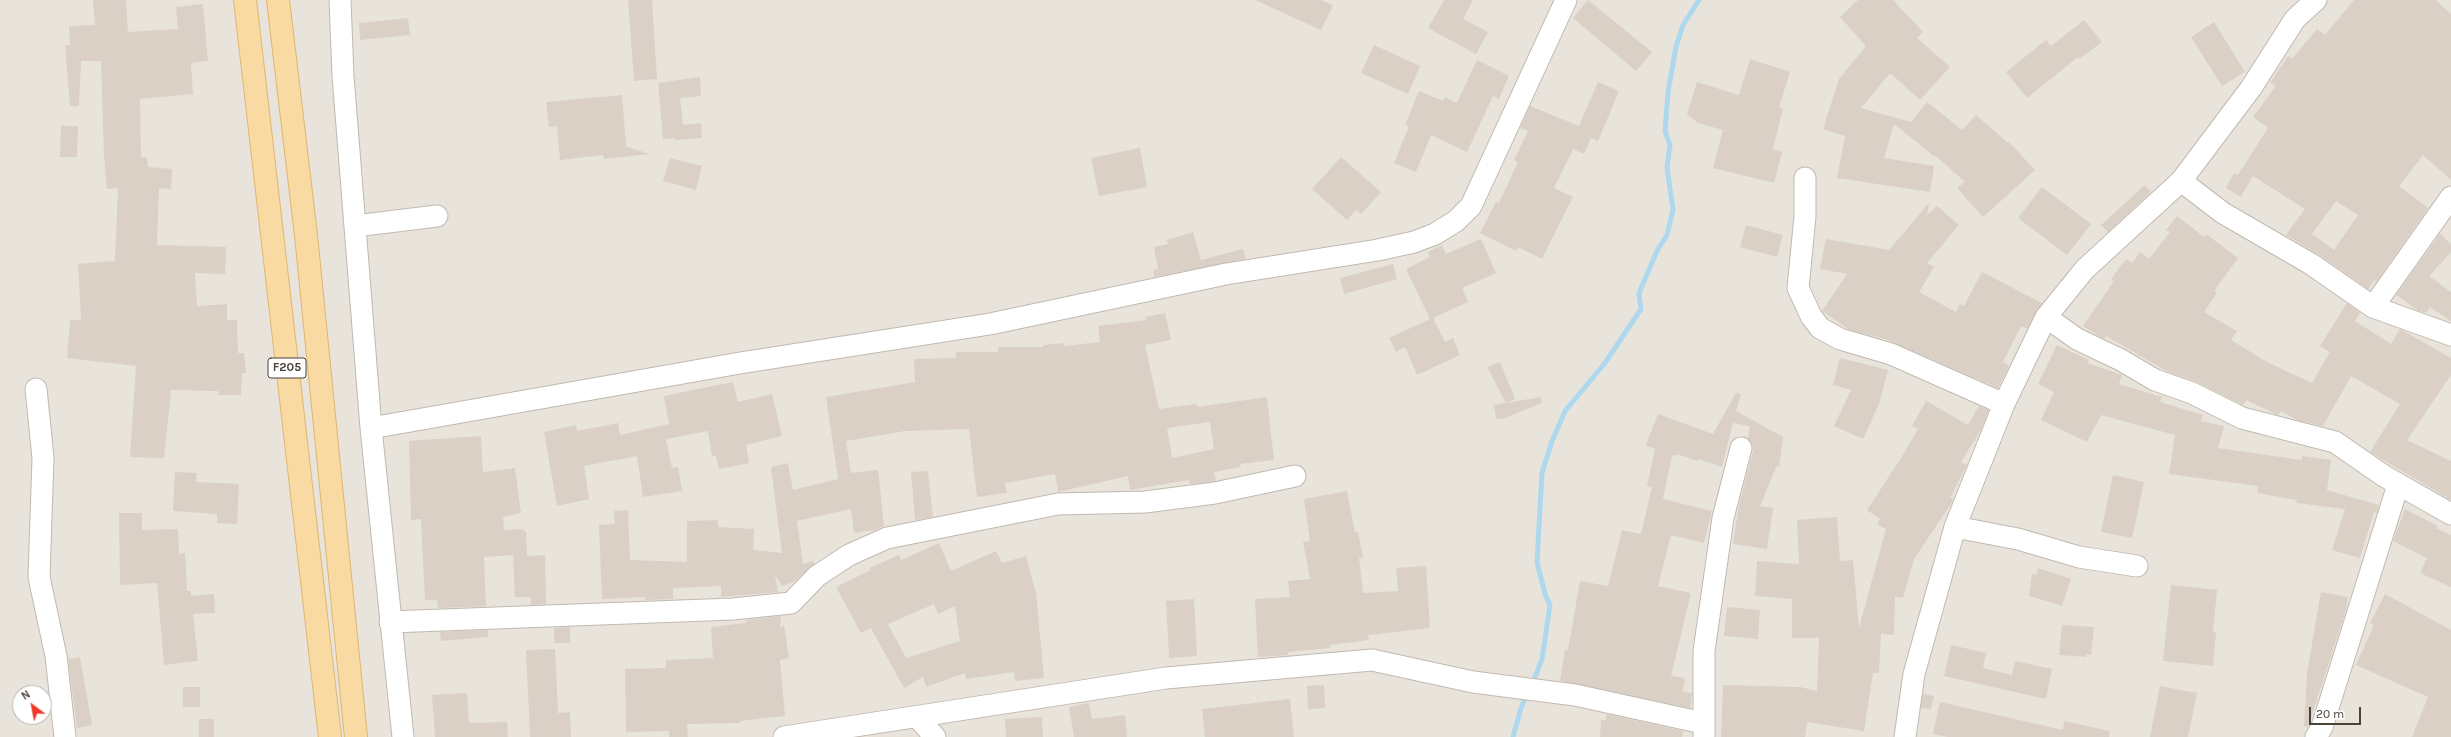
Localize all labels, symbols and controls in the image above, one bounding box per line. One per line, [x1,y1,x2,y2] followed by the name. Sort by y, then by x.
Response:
[268,358,306,378] road number: F205
[12,685,52,725] north arrow
[19,688,33,703] text: N
[2311,699,2363,725] scale bar
[2316,707,2344,721] text: 20 m

